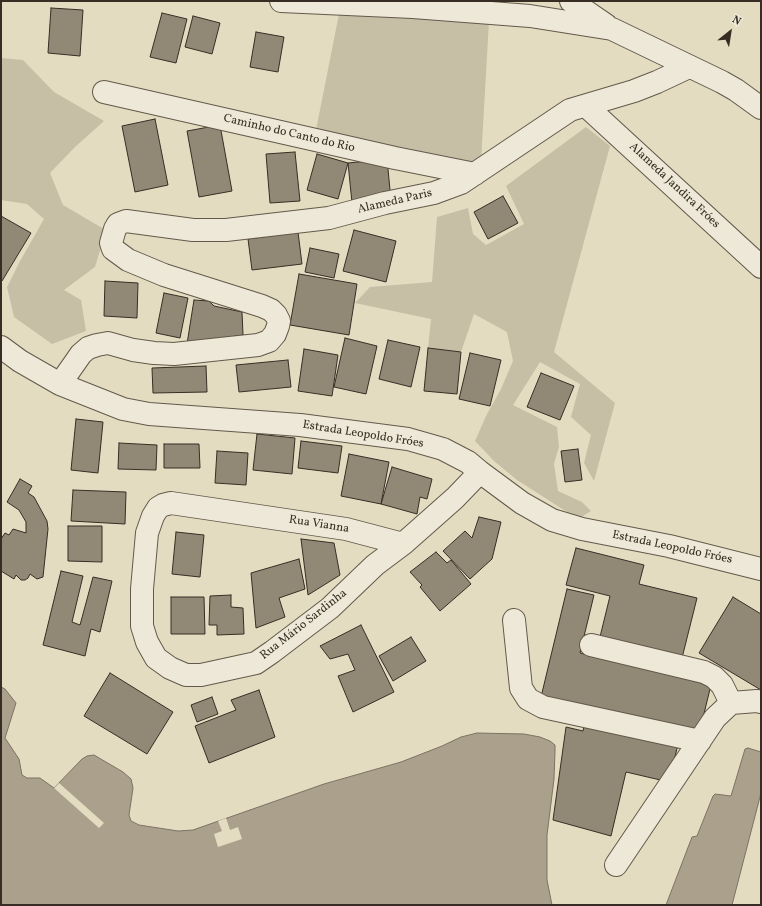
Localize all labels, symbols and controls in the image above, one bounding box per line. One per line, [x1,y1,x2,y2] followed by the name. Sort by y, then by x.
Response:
[710,12,750,52] north arrow
[729,13,743,30] text: N
[222,112,356,156] street label: Caminho do Canto do Rio
[626,140,722,232] street label: Alameda Jandira Fróes
[356,186,434,218] street label: Alameda Paris
[301,418,425,452] street label: Estrada Leopoldo Fróes
[288,513,350,537] street label: Rua Vianna
[611,528,733,568] street label: Estrada Leopoldo Fróes
[258,587,350,663] street label: Rua Mário Sardinha

